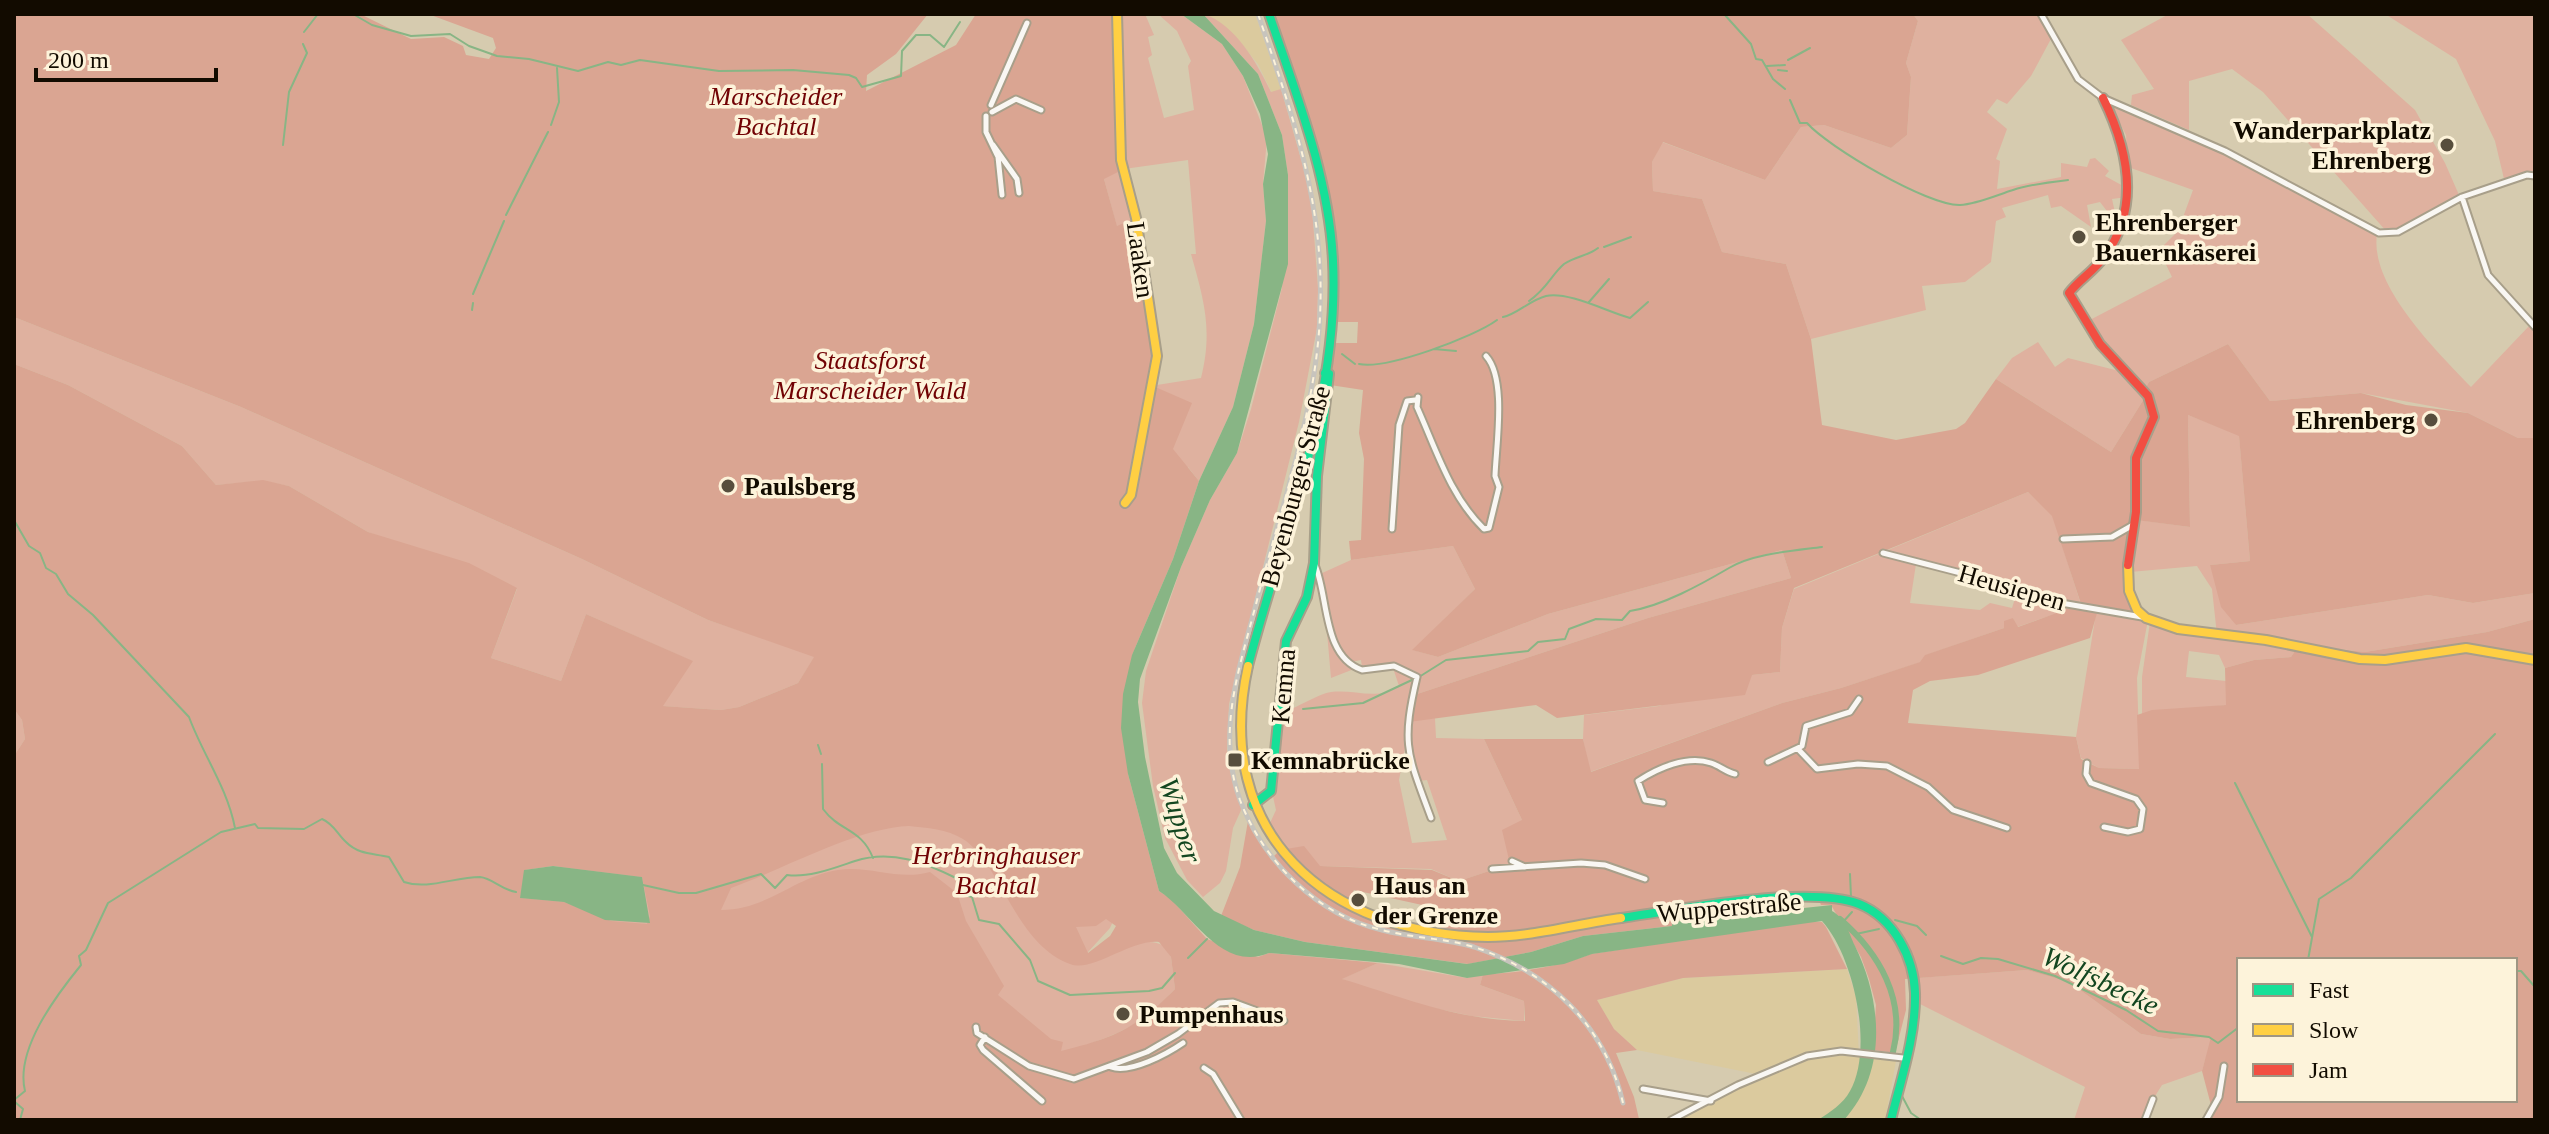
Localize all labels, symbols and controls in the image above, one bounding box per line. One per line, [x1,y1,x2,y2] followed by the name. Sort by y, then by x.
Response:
[36,32,216,82] scale bar
[48,47,109,73] text: 200 m
[709,82,843,141] park label: Marscheider Bachtal
[2233,116,2431,175] place label: Wanderparkplatz Ehrenberg
[2438,136,2456,154] marker: Wanderparkplatz Ehrenberg
[2095,208,2256,267] place label: Ehrenberger Bauernkäserei
[1121,220,1160,300] street label: Laaken
[2070,228,2088,246] marker: Ehrenberger Bauernkäserei
[773,346,967,405] park label: Staatsforst Marscheider Wald
[1255,383,1336,590] street label: Beyenburger Straße
[2296,406,2415,435] place label: Ehrenberg
[2422,411,2440,429] marker: Ehrenberg
[744,472,855,501] place label: Paulsberg
[719,477,737,495] marker: Paulsberg
[1955,558,2069,617] street label: Heusiepen
[1266,647,1301,725] street label: Kemna
[1251,746,1410,775] place label: Kemnabrücke
[1226,751,1244,769] marker: Kemnabrücke
[1153,774,1208,866] water label: Wupper
[911,841,1081,900] park label: Herbringhauser Bachtal
[1374,871,1498,930] place label: Haus an der Grenze
[1656,887,1802,928] street label: Wupperstraße
[1349,891,1367,909] marker: Haus an der Grenze
[2038,940,2164,1021] water label: Wolfsbecke
[2237,958,2517,1102] legend
[2309,977,2349,1003] text: Fast
[1139,1000,1284,1029] place label: Pumpenhaus
[1114,1005,1132,1023] marker: Pumpenhaus
[2309,1017,2359,1043] text: Slow
[2309,1057,2348,1083] text: Jam

